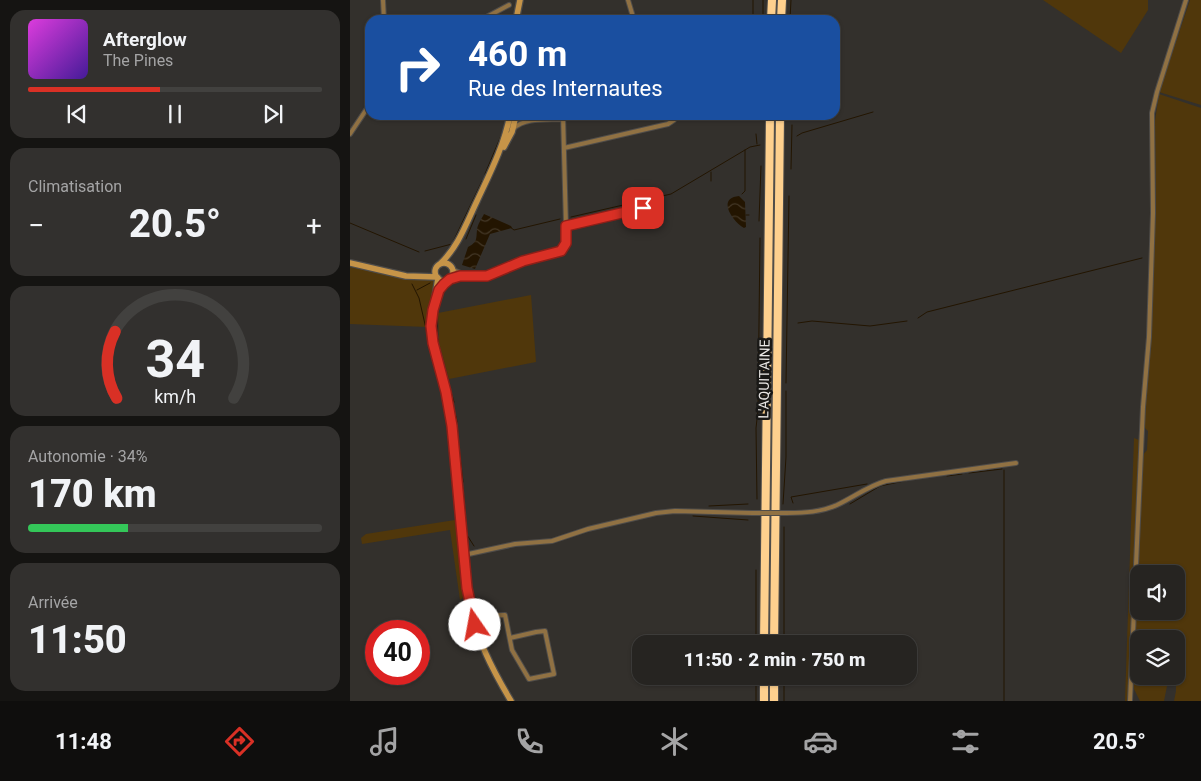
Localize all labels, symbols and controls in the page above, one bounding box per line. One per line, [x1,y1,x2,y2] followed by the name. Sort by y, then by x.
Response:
[103,28,187,51] text: Afterglow
[468,34,567,75] text: 460 m
[385,35,450,100] icon: right
[103,51,173,70] text: The Pines
[468,76,663,101] text: Rue des Internautes
[63,100,91,128] icon: previous
[161,100,189,128] icon: pause
[259,100,287,128] icon: next
[28,177,122,196] text: Climatisation
[622,187,664,229] pin
[629,194,657,222] icon: arrive
[129,202,221,246] text: 20.5°
[28,209,44,242] text: −
[306,209,322,242] text: +
[145,329,205,390] text: 34
[755,339,773,419] street label: L'AQUITAINE
[154,386,196,407] text: km/h
[28,447,148,466] text: Autonomie · 34%
[28,472,157,516] text: 170 km
[1130,565,1185,685] map controls
[1130,565,1185,620] button: sound
[28,593,78,612] text: Arrivée
[448,598,500,650] position arrow
[28,618,127,662] text: 11:50
[365,620,430,685] speed limit sign: 40
[1130,630,1185,685] button: layers
[683,648,866,671] text: 11:50 · 2 min · 750 m
[222,724,257,759] icon: directions
[367,724,402,759] icon: music
[512,724,547,759] icon: phone
[657,724,692,759] icon: climate
[803,724,838,759] icon: car
[948,724,983,759] icon: filters
[55,729,112,754] text: 11:48
[1093,729,1146,754] text: 20.5°

